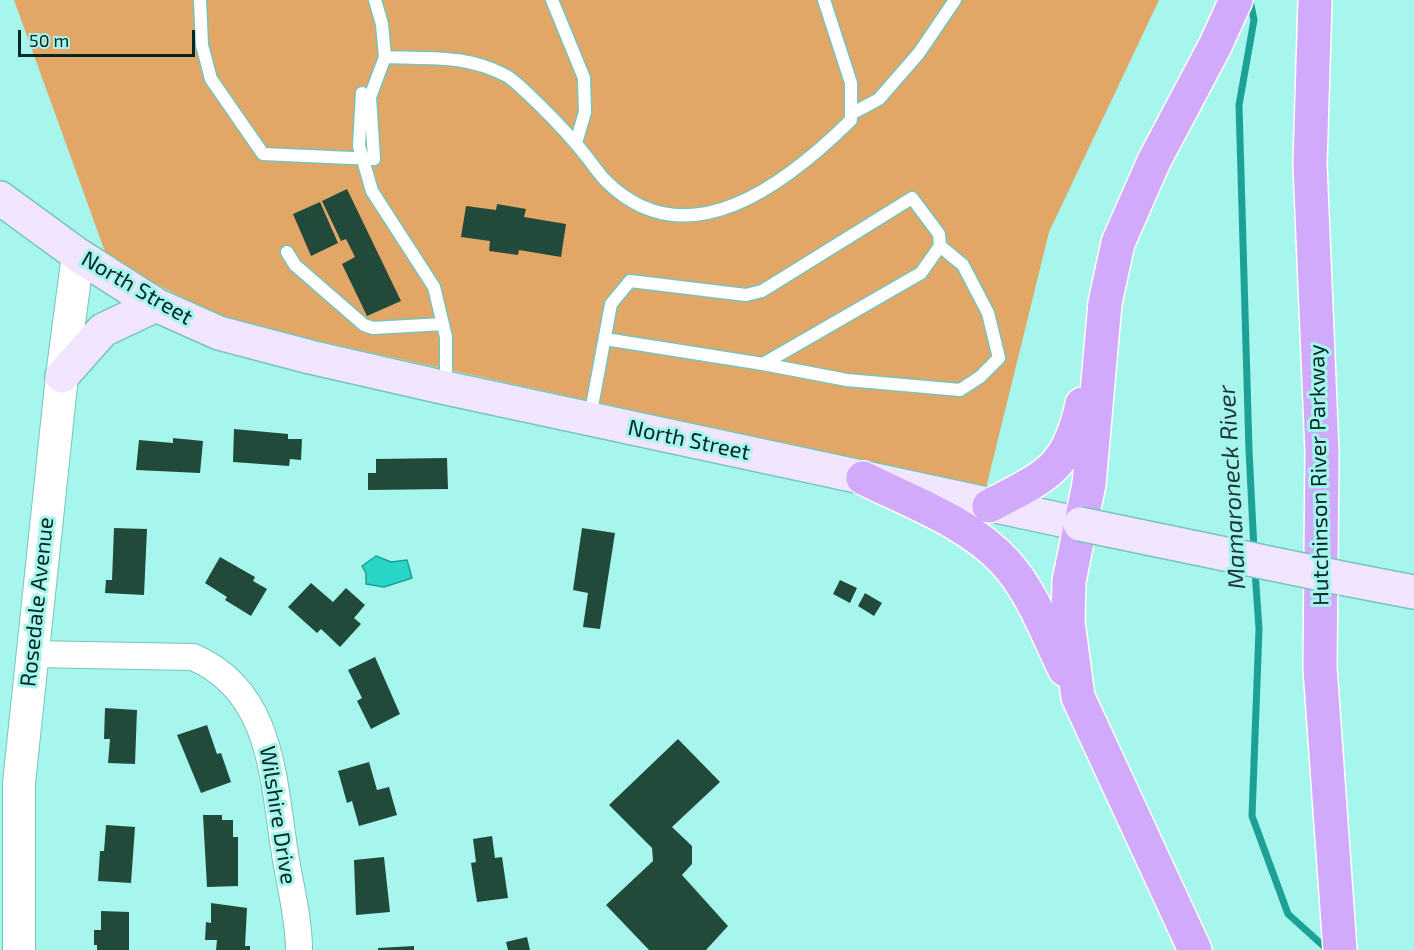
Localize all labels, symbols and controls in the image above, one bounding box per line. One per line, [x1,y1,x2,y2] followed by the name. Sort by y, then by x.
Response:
[21,18,198,56] scale bar
[29,29,69,51] text: 50 m
[77,246,197,330] street label: North Street
[1304,344,1334,606] street label: Hutchinson River Parkway
[1212,384,1252,590] water label: Mamaroneck River
[626,414,752,466] street label: North Street
[15,516,59,688] street label: Rosedale Avenue
[254,744,302,886] street label: Wilshire Drive

